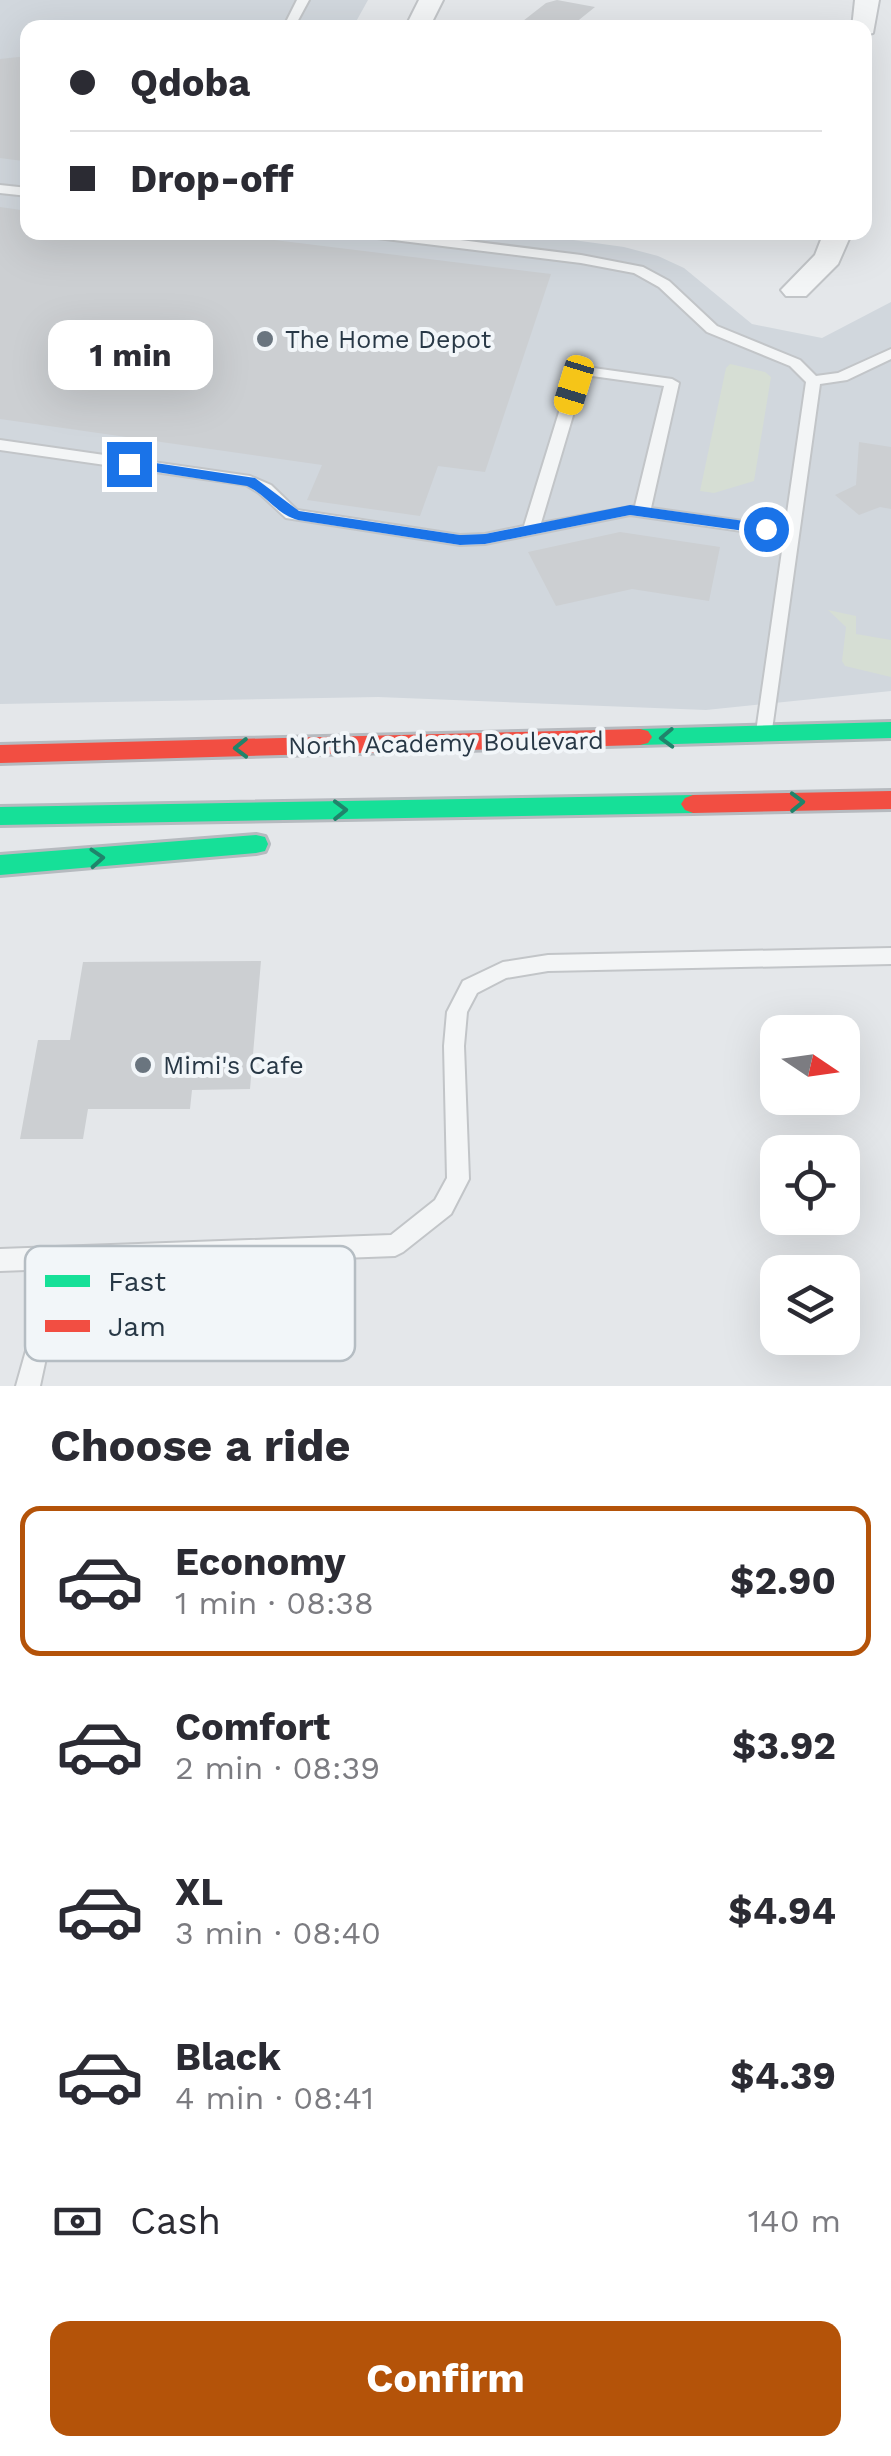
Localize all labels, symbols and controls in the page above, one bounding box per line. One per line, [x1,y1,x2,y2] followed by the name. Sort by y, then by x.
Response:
[130,61,250,105] text: Qdoba
[130,157,294,201] text: Drop-off
[46,319,212,389] callout: 1 min
[285,325,492,354] place label: The Home Depot
[254,328,276,350] marker: The Home Depot
[89,336,172,374] text: 1 min
[551,352,597,418] car
[107,442,152,487] route end
[744,507,789,552] route start
[288,726,604,760] street label: North Academy Boulevard
[659,728,675,749] one-way arrow
[232,738,248,759] one-way arrow
[790,791,805,813] one-way arrow
[332,799,348,821] one-way arrow
[90,848,106,869] one-way arrow
[760,1015,860,1115] north arrow
[760,1015,860,1355] map controls
[163,1051,304,1080] place label: Mimi's Cafe
[132,1054,154,1076] marker: Mimi's Cafe
[760,1135,860,1235] button: locate
[25,1246,355,1361] legend
[760,1255,860,1355] button: layers
[108,1265,166,1298] text: Fast
[108,1310,166,1343] text: Jam
[50,1419,350,1472] text: Choose a ride
[55,1536,145,1626] icon: car
[175,1540,346,1584] text: Economy
[730,1559,836,1603] text: $2.90
[175,1584,374,1622] text: 1 min · 08:38
[55,1701,145,1791] icon: car
[175,1705,330,1749] text: Comfort
[732,1724,836,1768] text: $3.92
[175,1749,380,1787] text: 2 min · 08:39
[55,1866,145,1956] icon: car
[175,1870,223,1914] text: XL
[728,1889,836,1933] text: $4.94
[175,1914,381,1952] text: 3 min · 08:40
[55,2031,145,2121] icon: car
[175,2035,281,2079] text: Black
[730,2054,836,2098] text: $4.39
[175,2079,374,2117] text: 4 min · 08:41
[50,2194,105,2249] icon: cash
[130,2199,221,2243] text: Cash
[748,2202,841,2240] text: 140 m
[50,2321,841,2436] button: Confirm

